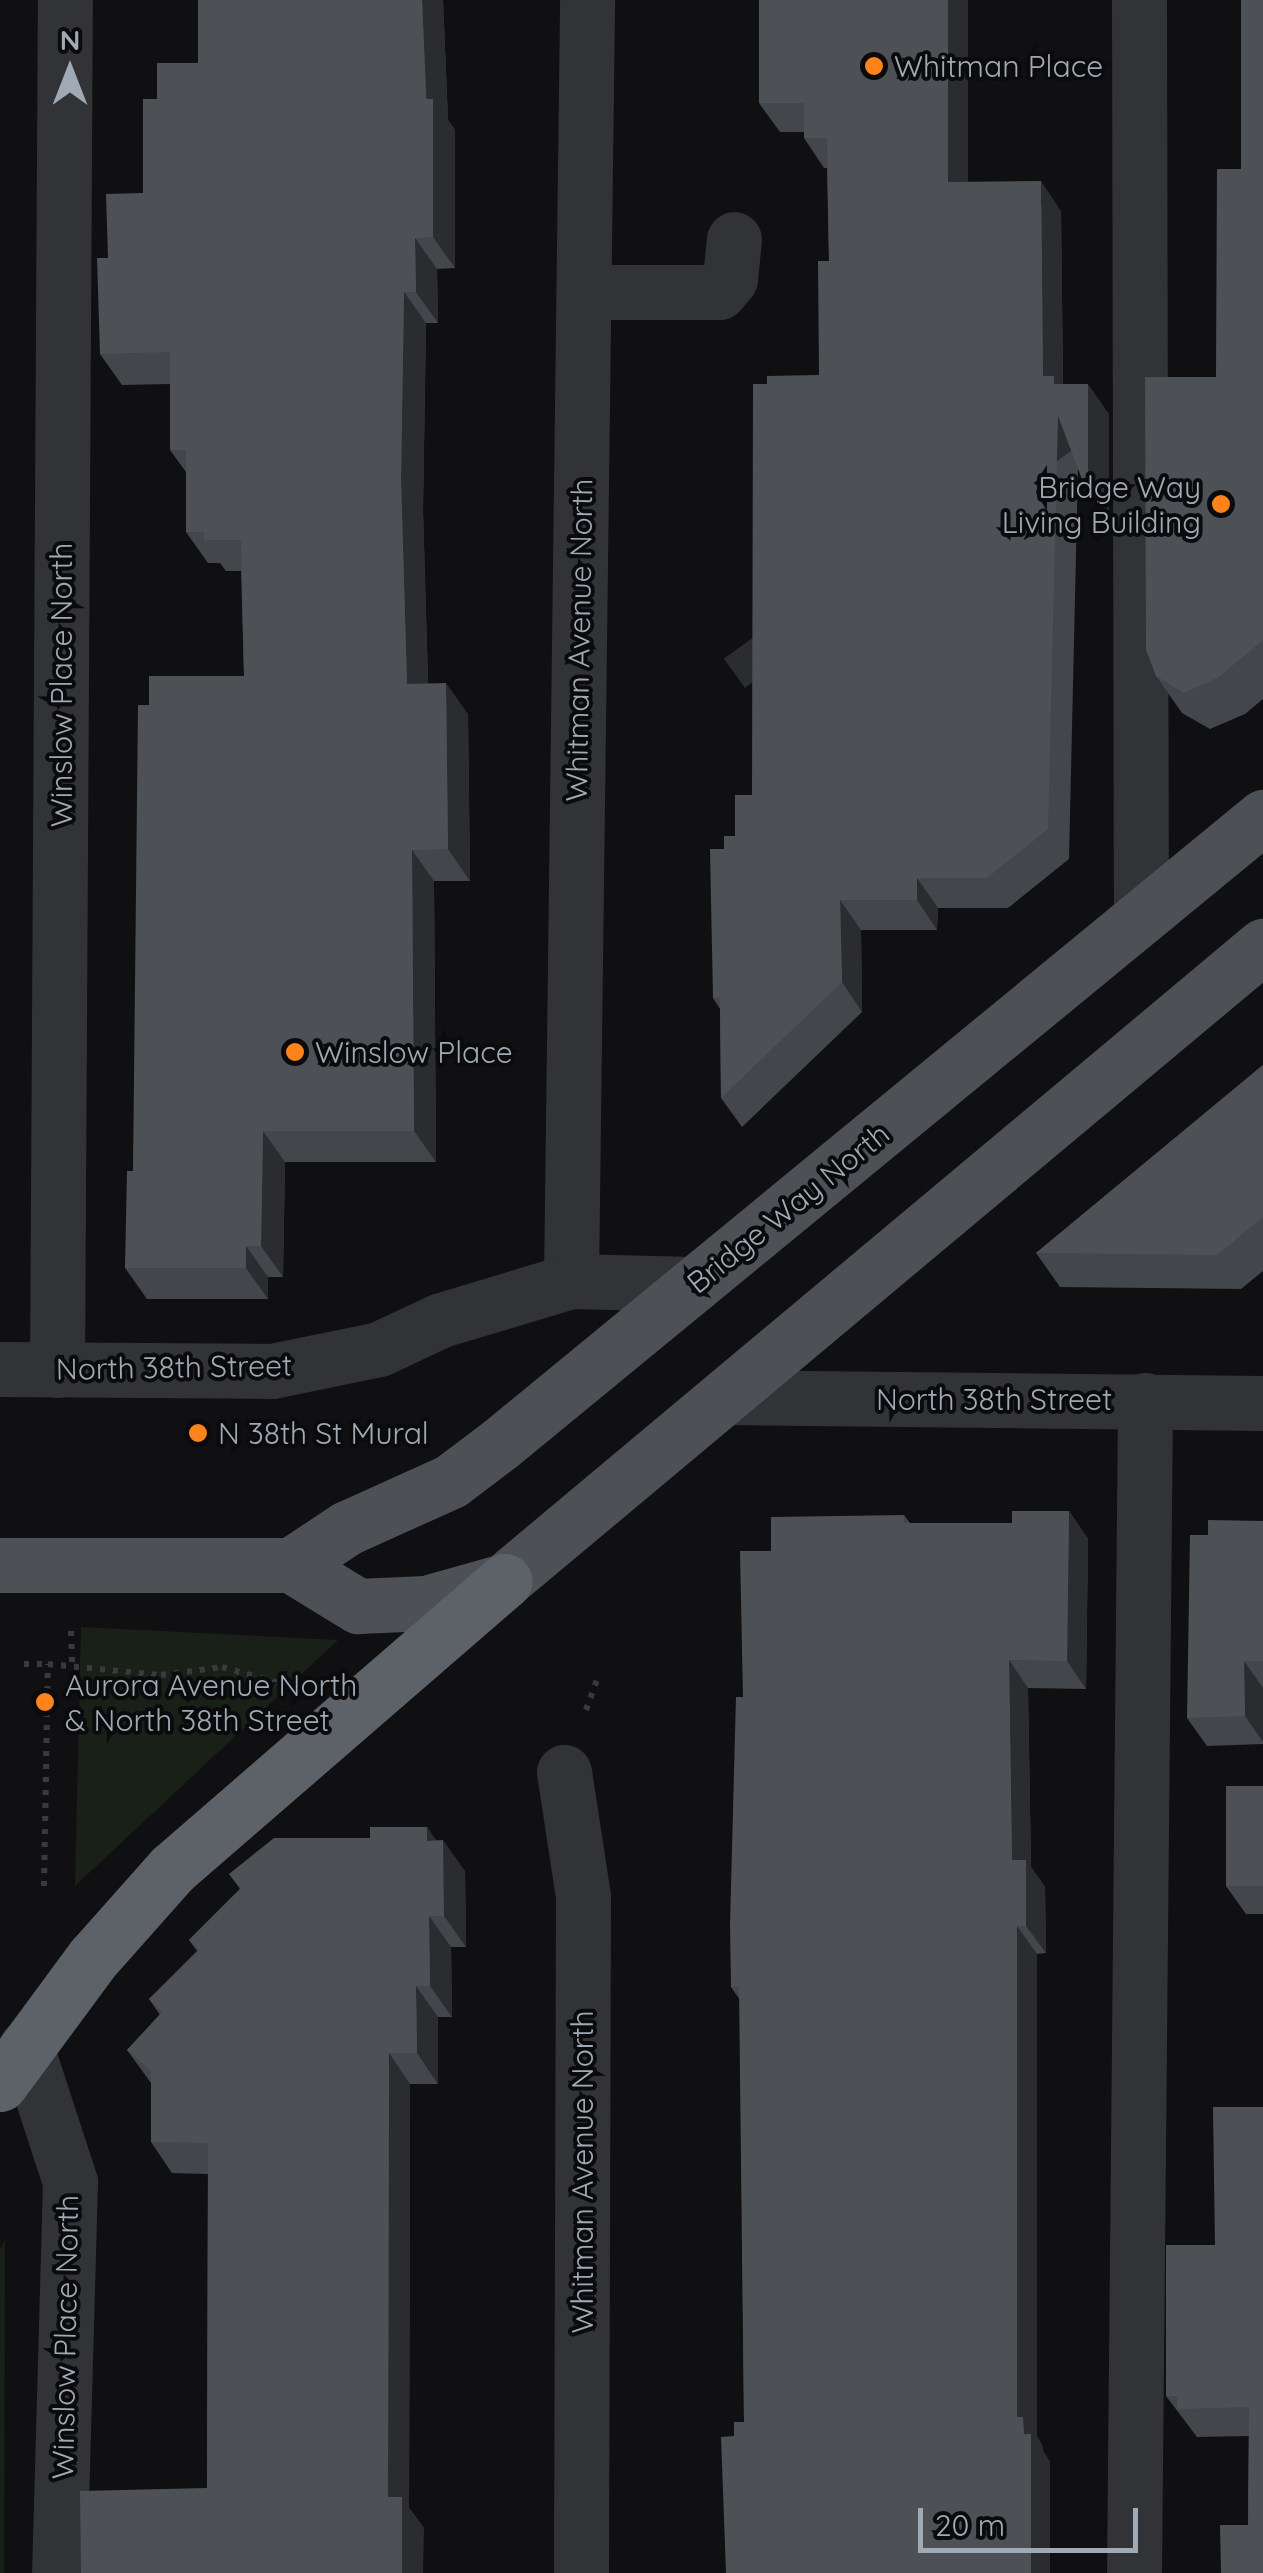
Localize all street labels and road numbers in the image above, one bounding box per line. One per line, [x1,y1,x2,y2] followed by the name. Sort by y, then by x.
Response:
[558,478,600,802] street label: Whitman Avenue North
[43,543,79,827] street label: Winslow Place North
[680,1115,896,1301] street label: Bridge Way North
[56,1347,292,1387] street label: North 38th Street
[876,1381,1112,1417] street label: North 38th Street
[564,2010,600,2334] street label: Whitman Avenue North
[45,2194,85,2480] street label: Winslow Place North

